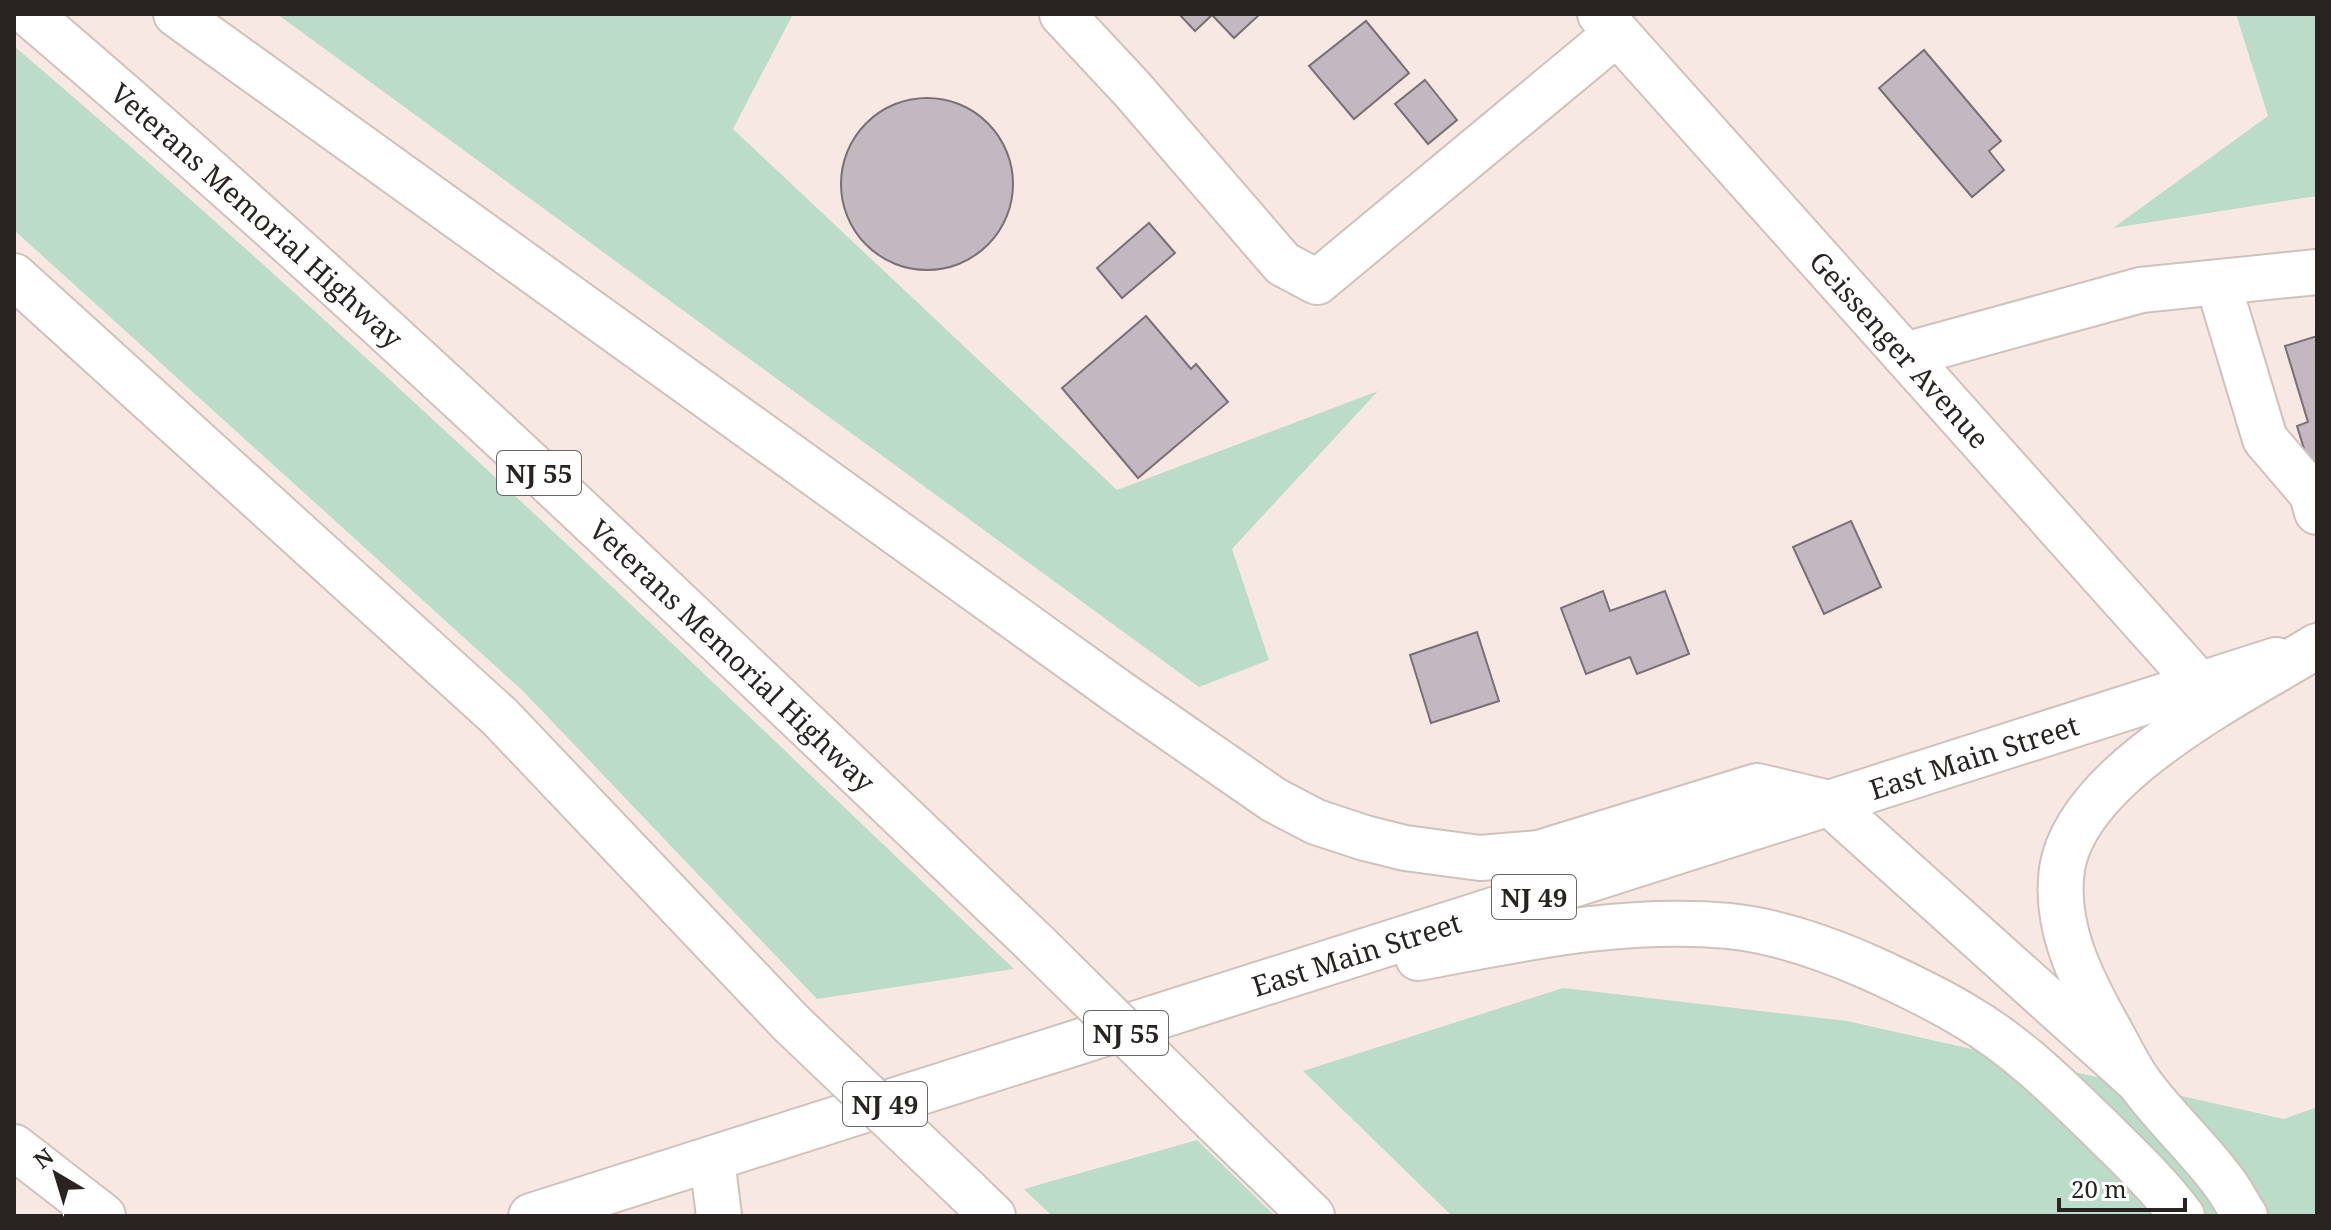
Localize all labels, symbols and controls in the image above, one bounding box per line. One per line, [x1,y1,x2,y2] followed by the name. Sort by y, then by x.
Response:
[103,74,412,356] street label: Veterans Memorial Highway
[1801,243,1998,456] street label: Geissenger Avenue
[497,451,581,495] road number: NJ 55
[582,510,884,800] street label: Veterans Memorial Highway
[1864,705,2083,808] street label: East Main Street
[1492,875,1576,919] road number: NJ 49
[1247,903,1466,1005] street label: East Main Street
[1084,1011,1168,1055] road number: NJ 55
[843,1082,927,1126] road number: NJ 49
[16,1134,96,1214] north arrow
[27,1140,59,1175] text: N
[2059,1162,2185,1212] scale bar
[2071,1172,2127,1205] text: 20 m

